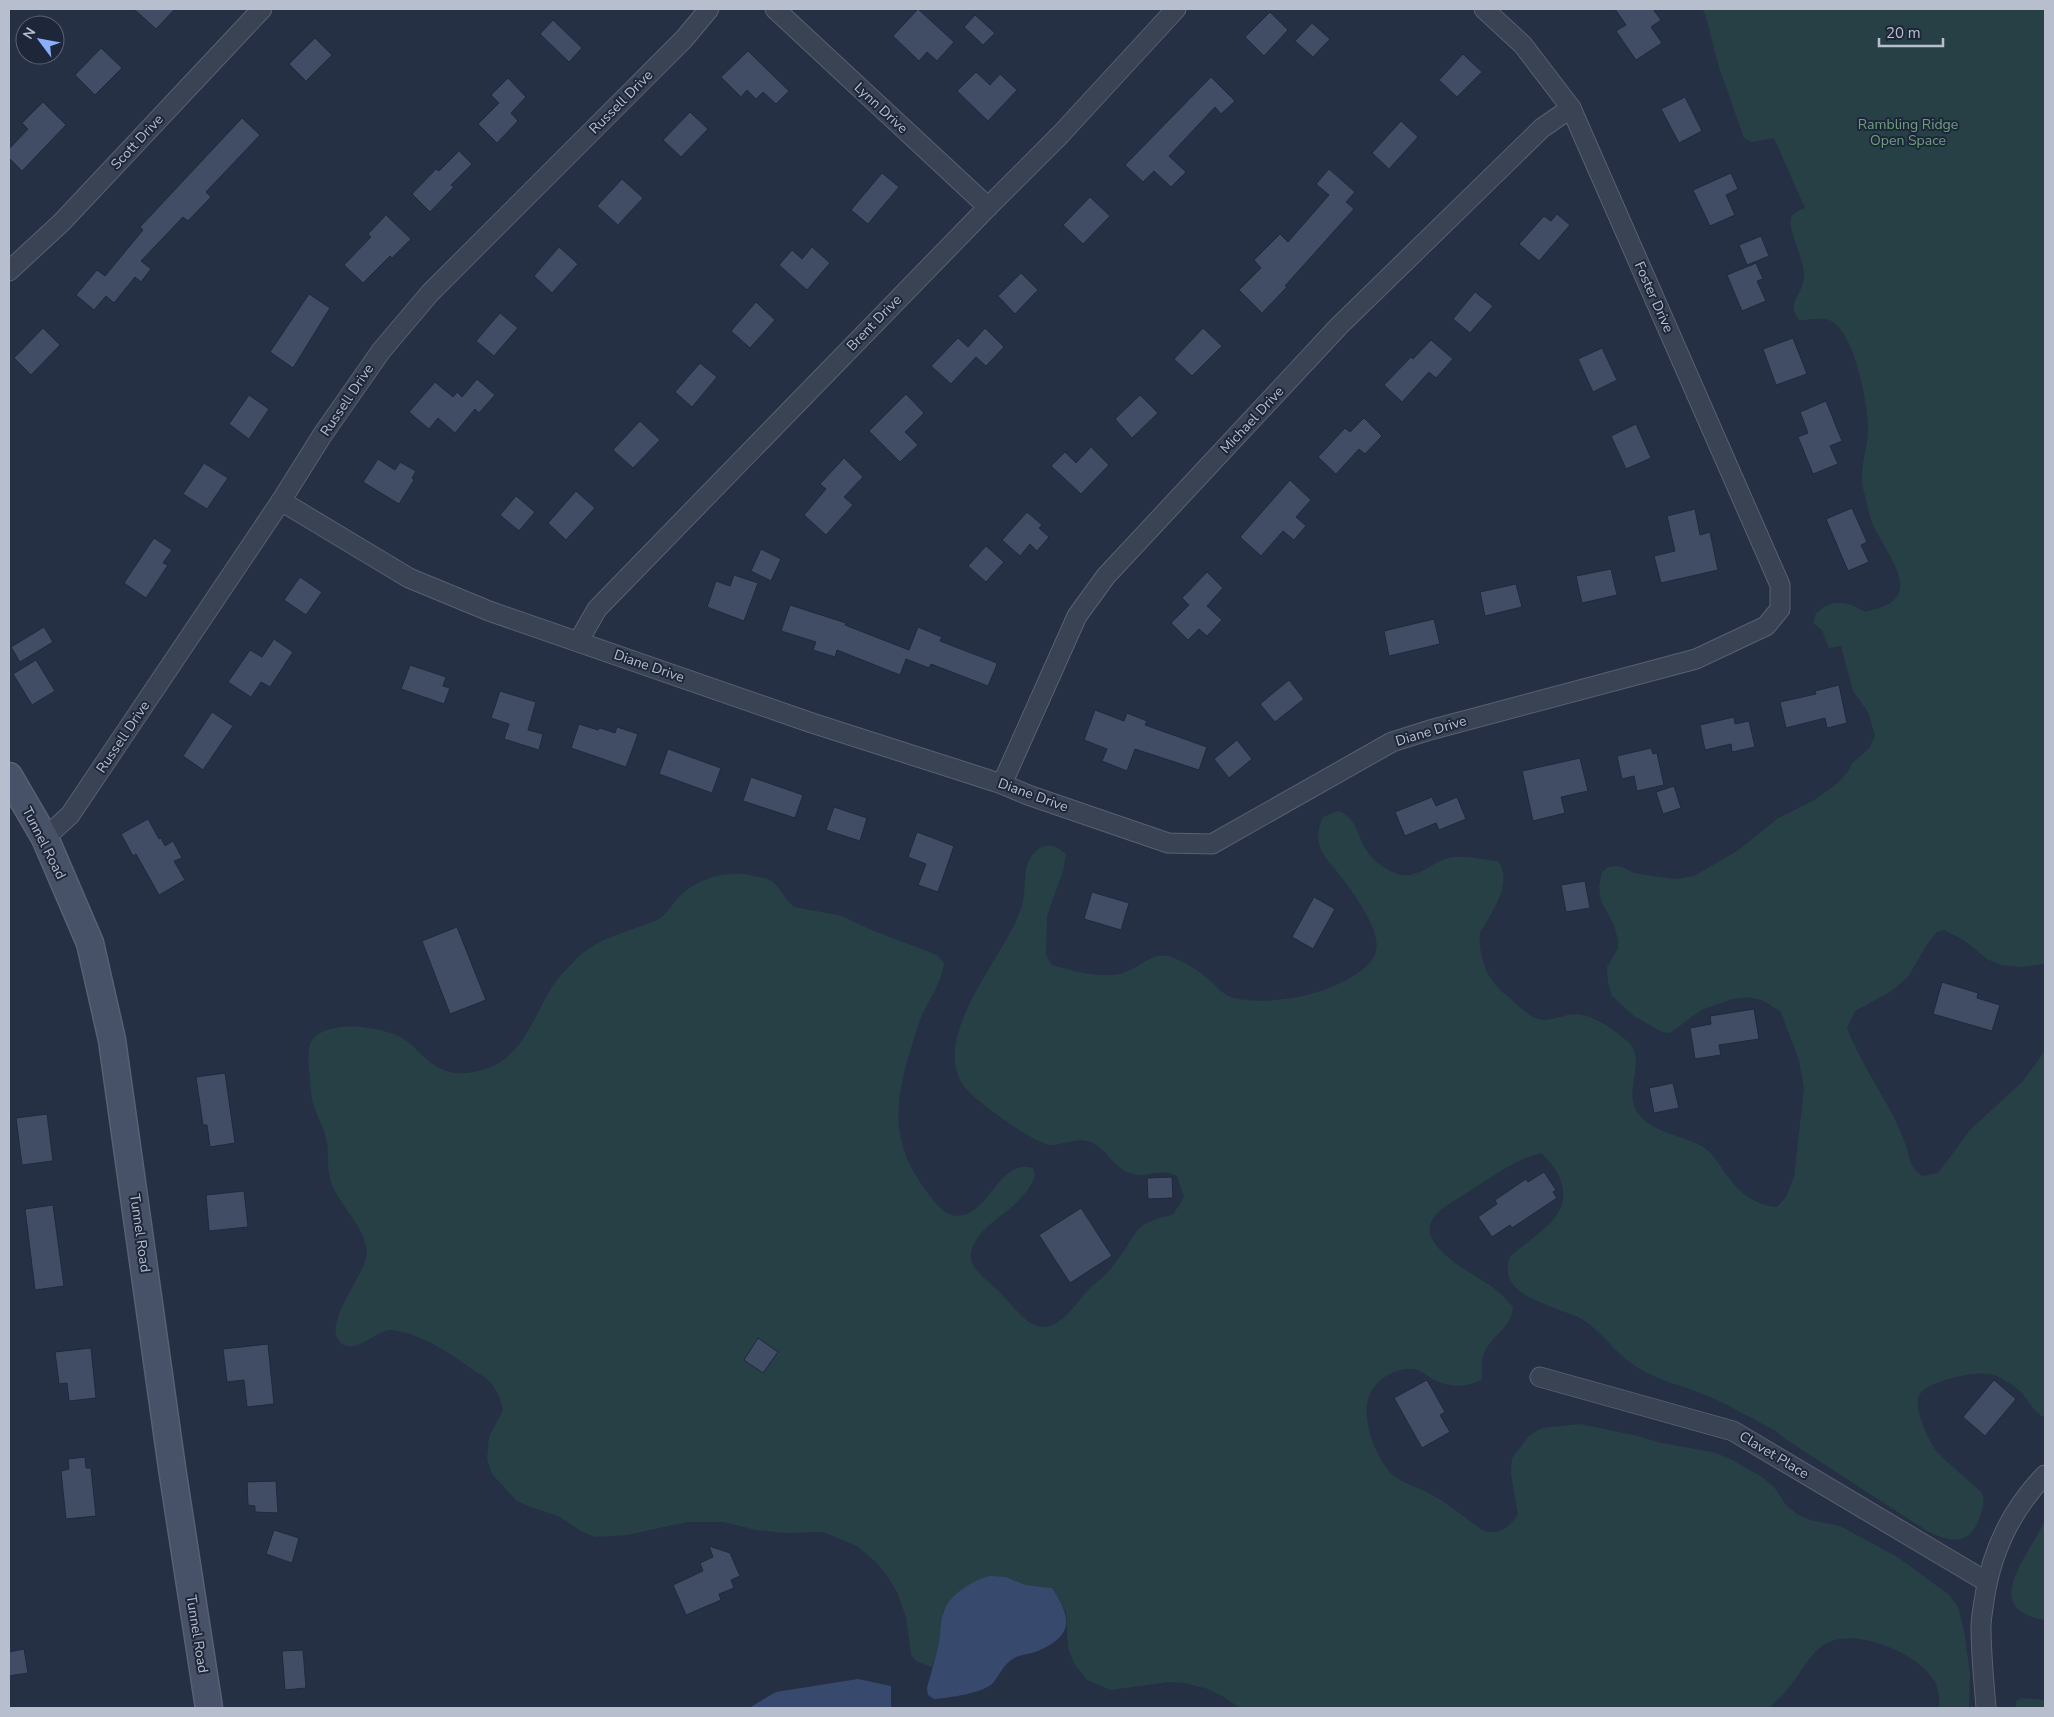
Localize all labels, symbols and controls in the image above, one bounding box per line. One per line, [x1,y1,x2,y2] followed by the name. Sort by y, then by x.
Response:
[15,15,65,65] north arrow
[1879,15,1943,47] scale bar
[1886,23,1921,43] text: 20 m
[19,24,40,43] text: N
[585,66,657,138] street label: Russell Drive
[850,78,912,138] street label: Lynn Drive
[106,110,168,174] street label: Scott Drive
[1858,115,1958,150] park label: Rambling Ridge Open Space
[1630,258,1678,336] street label: Foster Drive
[842,291,906,355] street label: Brent Drive
[316,360,378,440] street label: Russell Drive
[1216,382,1288,458] street label: Michael Drive
[611,645,687,687] street label: Diane Drive
[92,697,154,777] street label: Russell Drive
[1393,711,1469,751] street label: Diane Drive
[995,774,1071,816] street label: Diane Drive
[18,804,70,882] street label: Tunnel Road
[125,1193,155,1273] street label: Tunnel Road
[1736,1427,1812,1483] street label: Clavet Place
[181,1594,213,1674] street label: Tunnel Road

